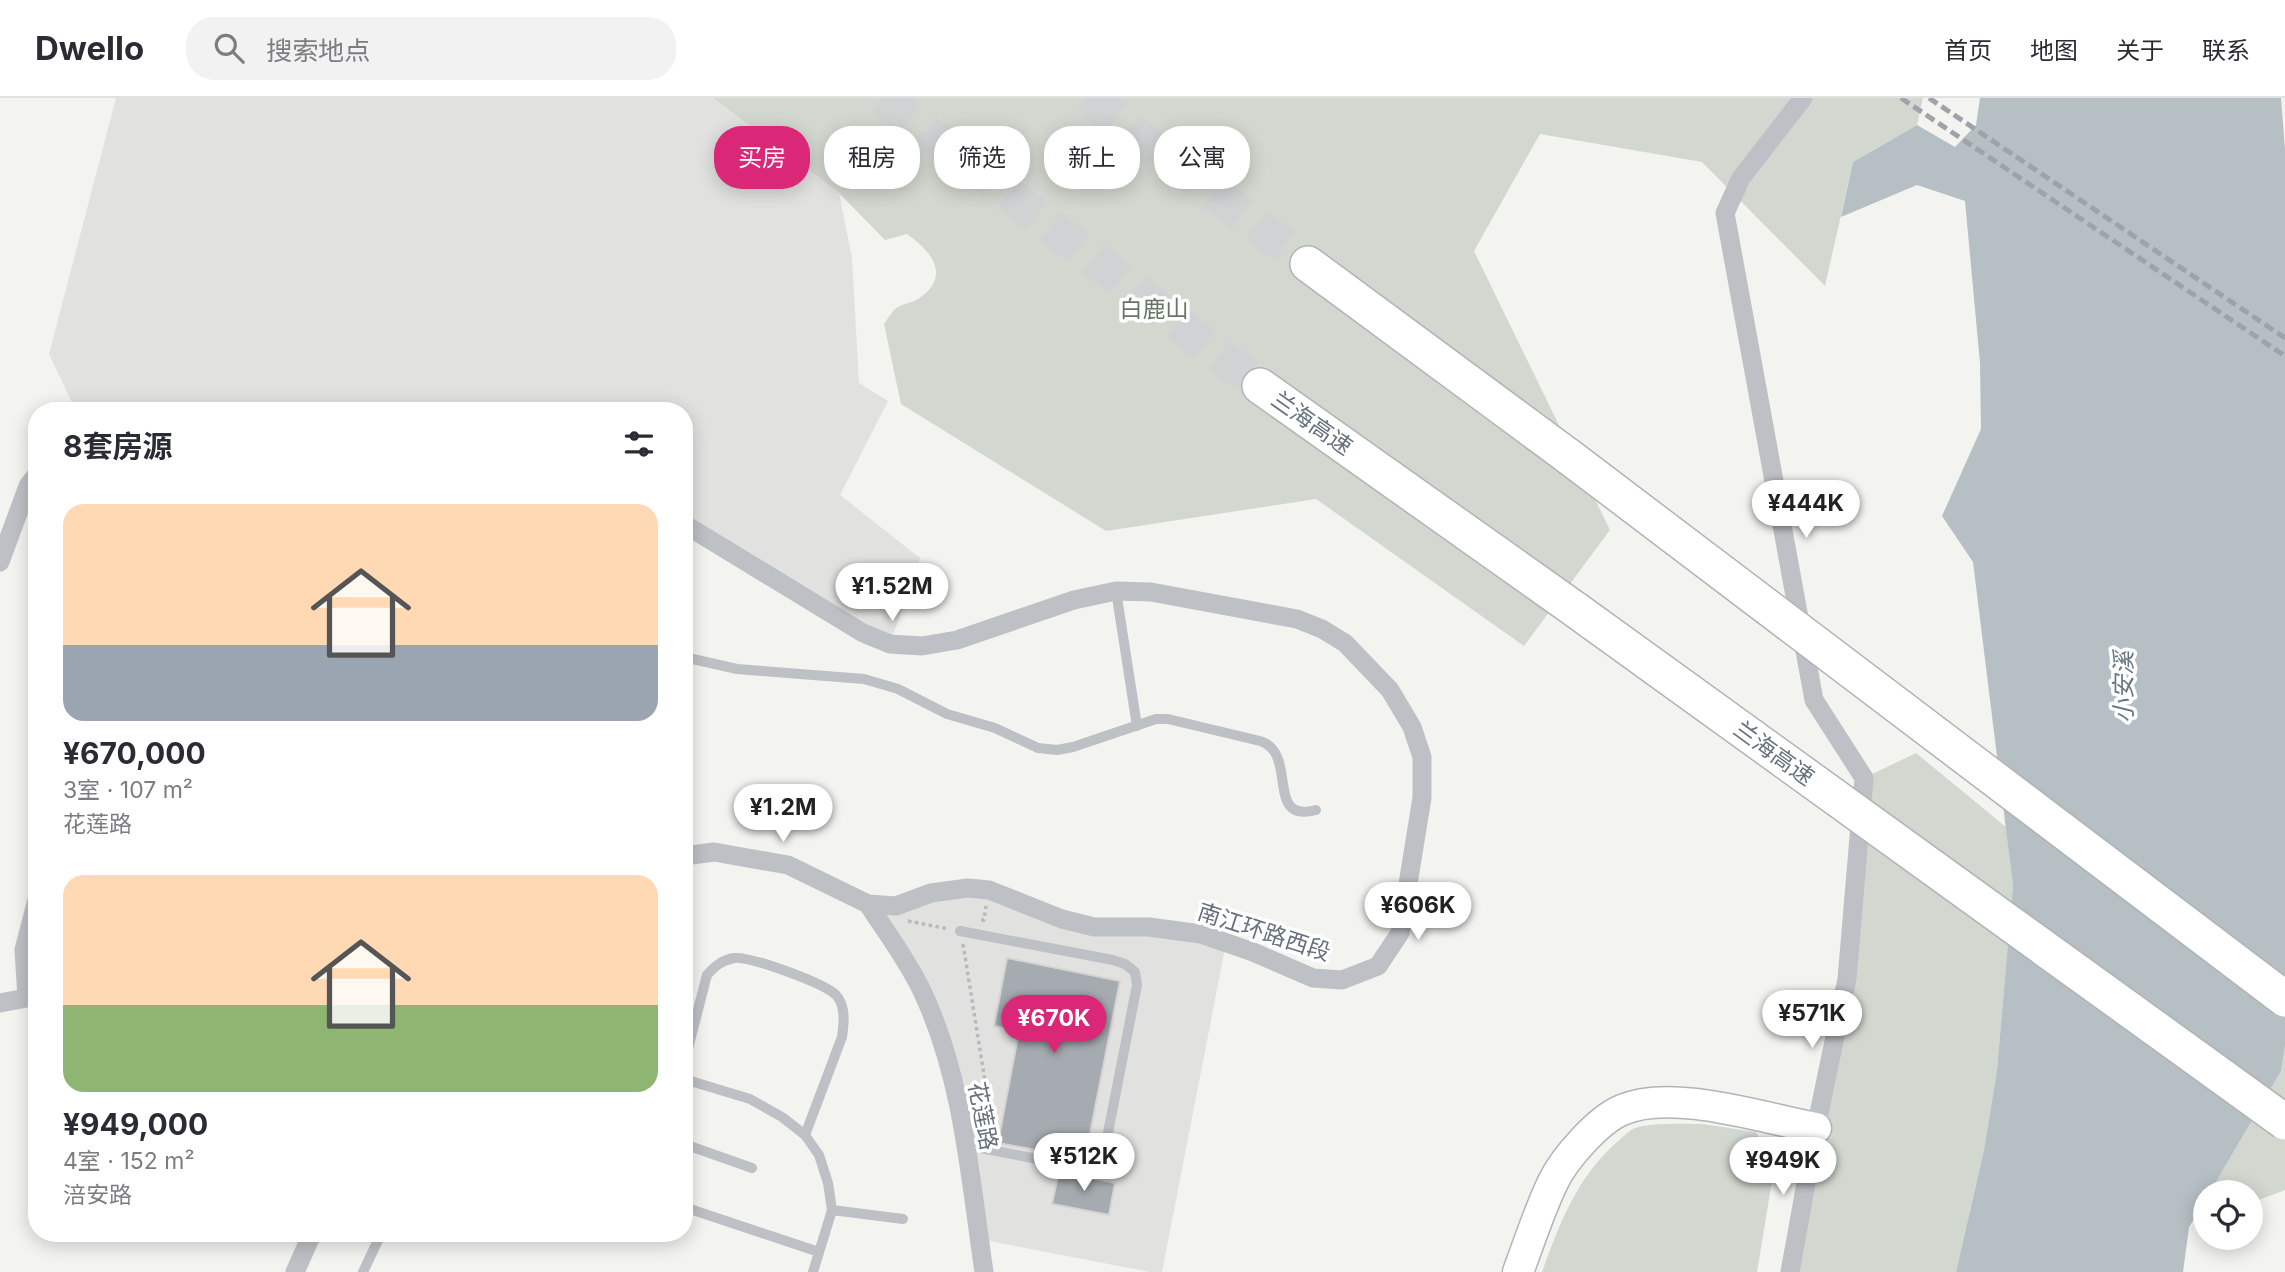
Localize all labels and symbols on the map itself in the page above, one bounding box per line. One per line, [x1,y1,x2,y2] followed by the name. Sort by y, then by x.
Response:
[1120,295,1189,323] park label: 白鹿山
[1266,385,1358,461] street label: 兰海高速
[1757,480,1855,540] pin: ¥444K
[835,564,949,623] pin: ¥1.52M
[2109,648,2138,723] water label: 小安溪
[1729,715,1819,791] street label: 兰海高速
[734,784,832,844] pin: ¥1.2M
[1369,882,1467,942] pin: ¥606K
[1194,897,1334,967] street label: 南江环路西段
[1763,990,1861,1050] pin: ¥571K
[1005,996,1103,1055] pin: ¥670K
[963,1079,1003,1153] street label: 花莲路
[1035,1134,1133,1193] pin: ¥512K
[1734,1138,1832,1197] pin: ¥949K

